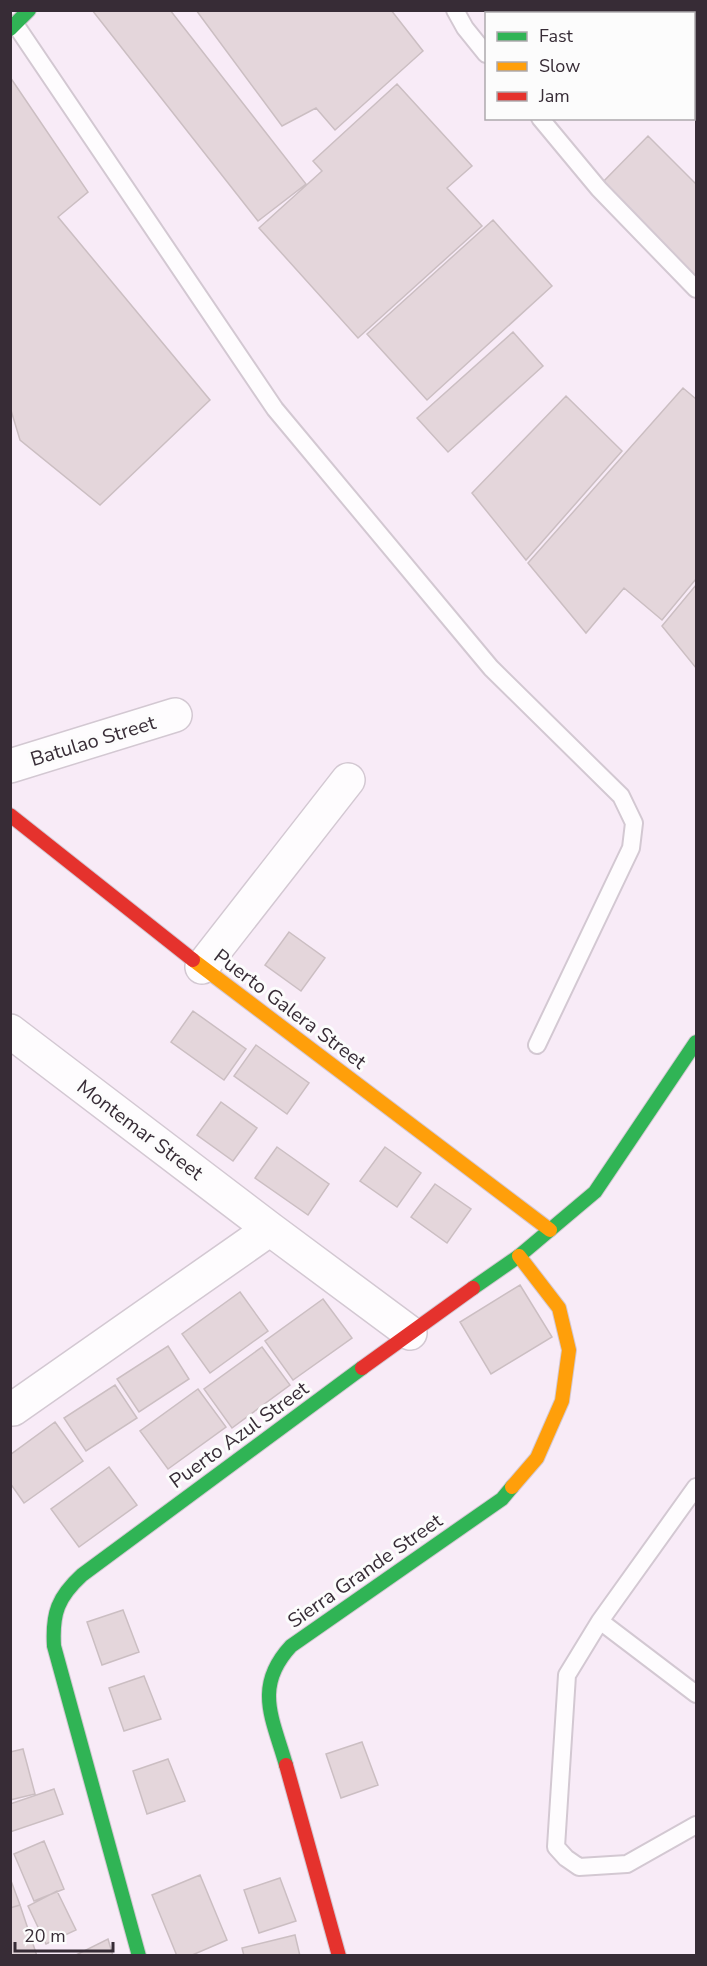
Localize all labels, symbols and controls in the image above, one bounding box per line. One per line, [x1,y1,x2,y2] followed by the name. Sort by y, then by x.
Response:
[485,12,695,120] legend
[539,24,574,48] text: Fast
[539,54,580,78] text: Slow
[538,84,570,108] text: Jam
[27,709,160,773] street label: Batulao Street
[208,943,372,1076] street label: Puerto Galera Street
[71,1074,209,1187] street label: Montemar Street
[164,1375,315,1495] street label: Puerto Azul Street
[282,1507,449,1635] street label: Sierra Grande Street
[15,1915,112,1953] scale bar
[24,1924,66,1948] text: 20 m

